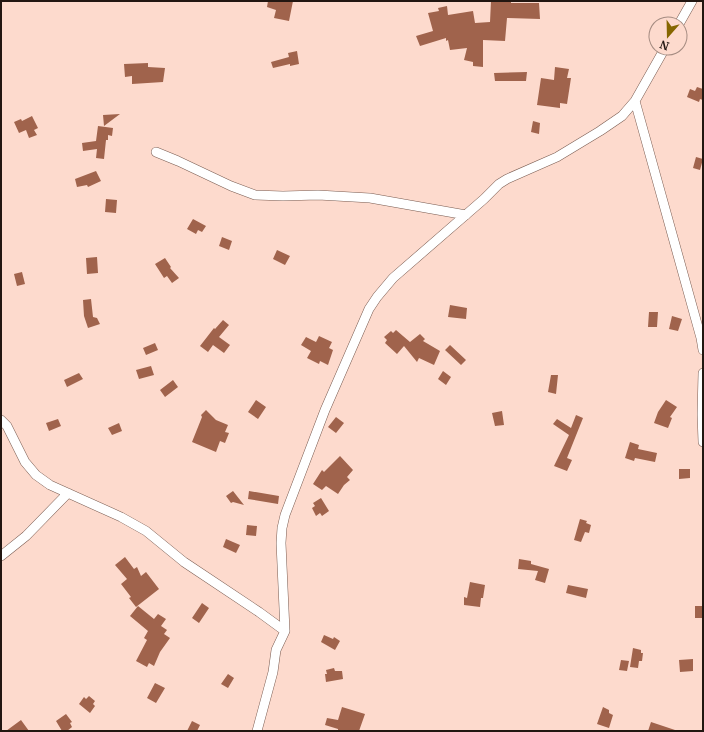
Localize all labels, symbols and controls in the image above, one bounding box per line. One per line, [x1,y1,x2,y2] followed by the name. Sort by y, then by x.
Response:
[648,16,688,56] north arrow
[658,37,671,53] text: N

